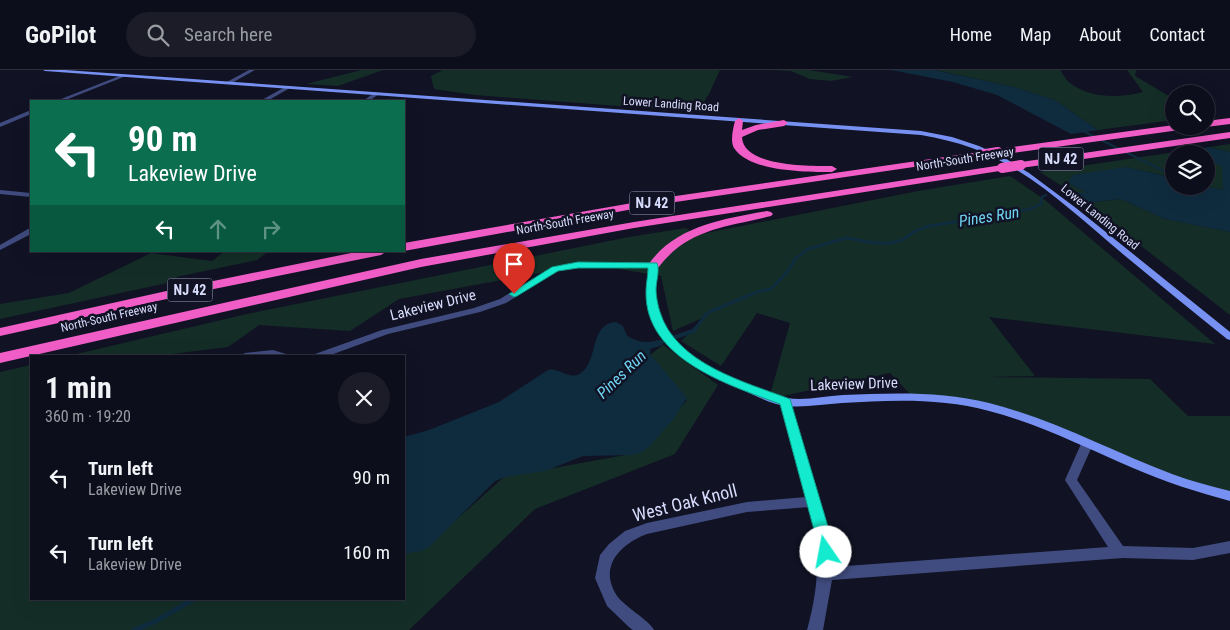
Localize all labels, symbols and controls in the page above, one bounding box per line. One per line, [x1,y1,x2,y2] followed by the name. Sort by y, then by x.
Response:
[126,12,476,57] search box
[25,21,96,49] text: GoPilot
[144,21,172,49] icon: search
[184,23,272,46] text: Search here
[950,24,992,45] text: Home
[1020,24,1051,45] text: Map
[1079,24,1121,45] text: About
[1149,24,1205,45] text: Contact
[1165,85,1215,195] map controls
[1165,85,1215,135] button: search
[623,94,719,114] street label: Lower Landing Road
[128,119,197,160] text: 90 m
[45,120,110,185] icon: left
[915,144,1015,174] street label: North-South Freeway
[1165,145,1215,195] button: layers
[1038,148,1084,170] road number: NJ 42
[128,161,257,186] text: Lakeview Drive
[1058,181,1142,253] street label: Lower Landing Road
[630,192,674,214] road number: NJ 42
[958,202,1021,231] water label: Pines Run
[515,207,615,237] street label: North-South Freeway
[151,215,179,243] icon: left
[204,215,232,243] icon: ahead
[257,215,285,243] icon: right
[493,243,535,294] pin
[500,250,528,278] icon: arrive
[168,278,212,302] road number: NJ 42
[388,286,478,324] street label: Lakeview Drive
[59,299,159,335] street label: North-South Freeway
[593,346,650,402] water label: Pines Run
[45,370,112,405] text: 1 min
[338,372,390,424] button: close
[810,373,898,395] street label: Lakeview Drive
[45,407,131,426] text: 360 m · 19:20
[88,457,153,480] text: Turn left
[45,464,73,492] icon: left
[353,466,390,489] text: 90 m
[630,479,739,526] street label: West Oak Knoll
[88,480,182,499] text: Lakeview Drive
[799,525,851,577] position arrow
[88,532,153,555] text: Turn left
[45,539,73,567] icon: left
[343,541,390,564] text: 160 m
[88,555,182,574] text: Lakeview Drive

